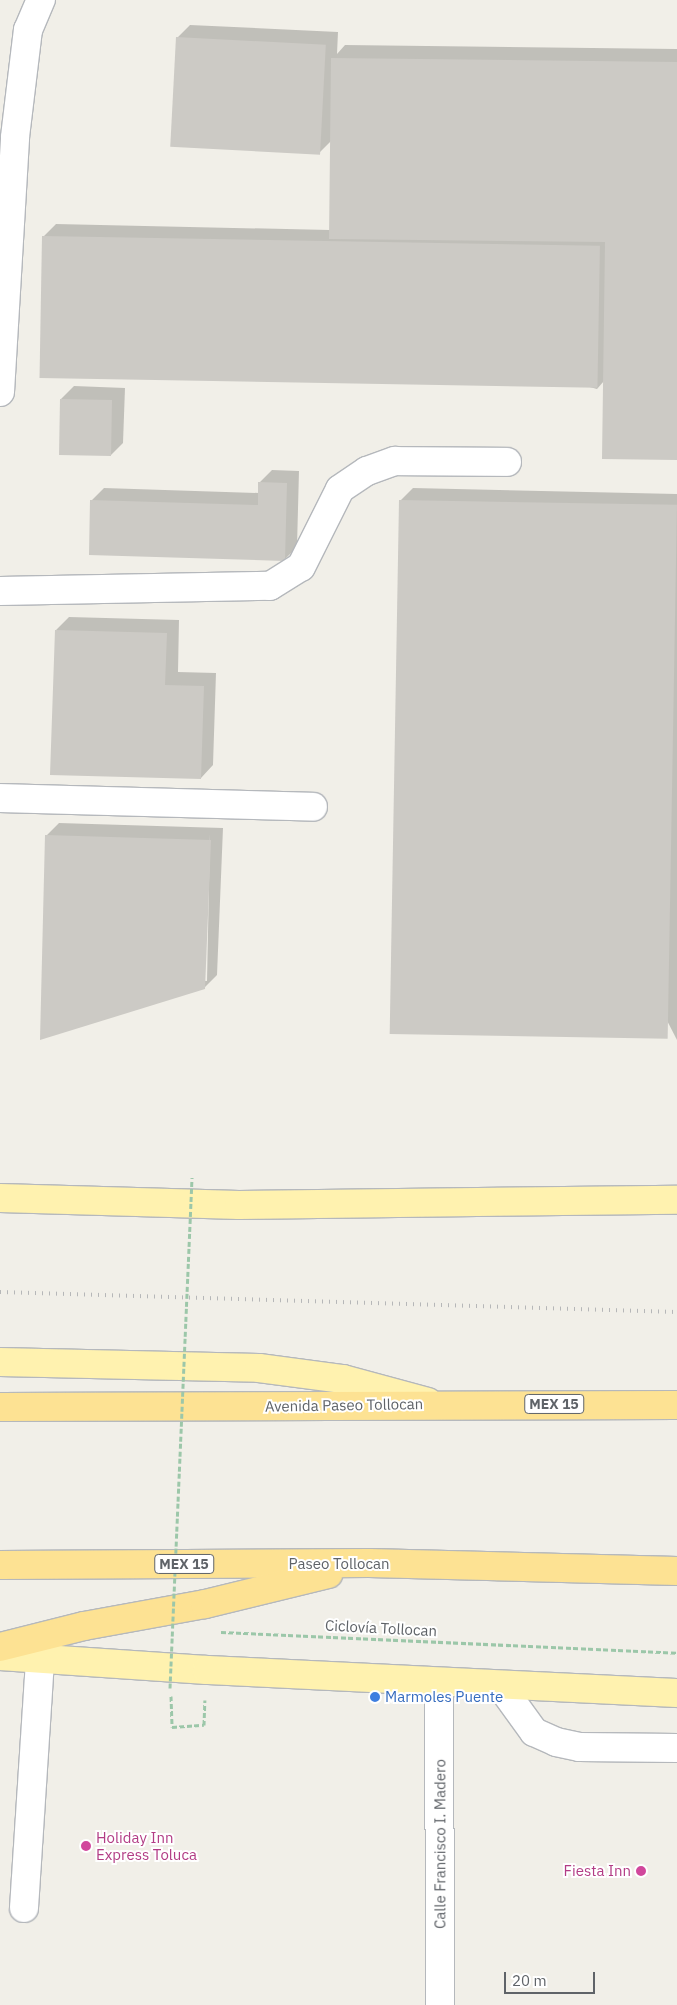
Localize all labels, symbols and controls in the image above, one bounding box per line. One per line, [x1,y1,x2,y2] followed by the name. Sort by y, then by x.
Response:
[524,1392,584,1416] road number: MEX 15
[265,1395,423,1415] street label: Avenida Paseo Tollocan
[154,1552,214,1576] road number: MEX 15
[289,1555,389,1573] street label: Paseo Tollocan
[324,1616,438,1640] street label: Ciclovía Tollocan
[385,1688,503,1706] place label: Marmoles Puente
[369,1691,381,1703] marker: Marmoles Puente
[431,1759,449,1929] street label: Calle Francisco I. Madero
[96,1828,197,1863] place label: Holiday Inn Express Toluca
[80,1840,92,1852] marker: Holiday Inn Express Toluca
[564,1862,631,1880] place label: Fiesta Inn
[635,1865,647,1877] marker: Fiesta Inn
[507,1962,598,1994] scale bar
[512,1971,547,1990] text: 20 m

